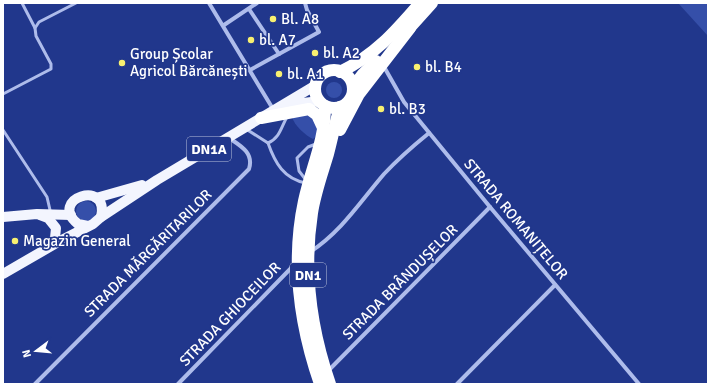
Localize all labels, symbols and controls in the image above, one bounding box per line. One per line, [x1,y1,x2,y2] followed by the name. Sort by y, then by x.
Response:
[281,10,319,28] place label: Bl. A8
[268,14,278,24] marker: Bl. A8
[259,31,296,49] place label: bl. A7
[246,35,256,45] marker: bl. A7
[323,44,360,62] place label: bl. A2
[130,45,248,80] place label: Group Școlar Agricol Bărcănești
[310,48,320,58] marker: bl. A2
[117,58,127,68] marker: Group Școlar Agricol Bărcănești
[425,58,462,76] place label: bl. B4
[412,62,422,72] marker: bl. B4
[287,65,324,83] place label: bl. A1
[274,69,284,79] marker: bl. A1
[389,100,426,118] place label: bl. B3
[376,104,386,114] marker: bl. B3
[187,137,231,161] road number: DN1A
[459,155,572,284] street label: STRADA ROMANIȚELOR
[80,185,216,321] street label: STRADA MĂRGĂRITARILOR
[339,221,461,343] street label: STRADA BRÂNDUȘELOR
[23,232,131,250] place label: Magazin General
[10,236,20,246] marker: Magazin General
[176,258,284,370] street label: STRADA GHIOCEILOR
[290,263,326,287] road number: DN1
[16,331,56,371] north arrow
[20,348,34,359] text: N

